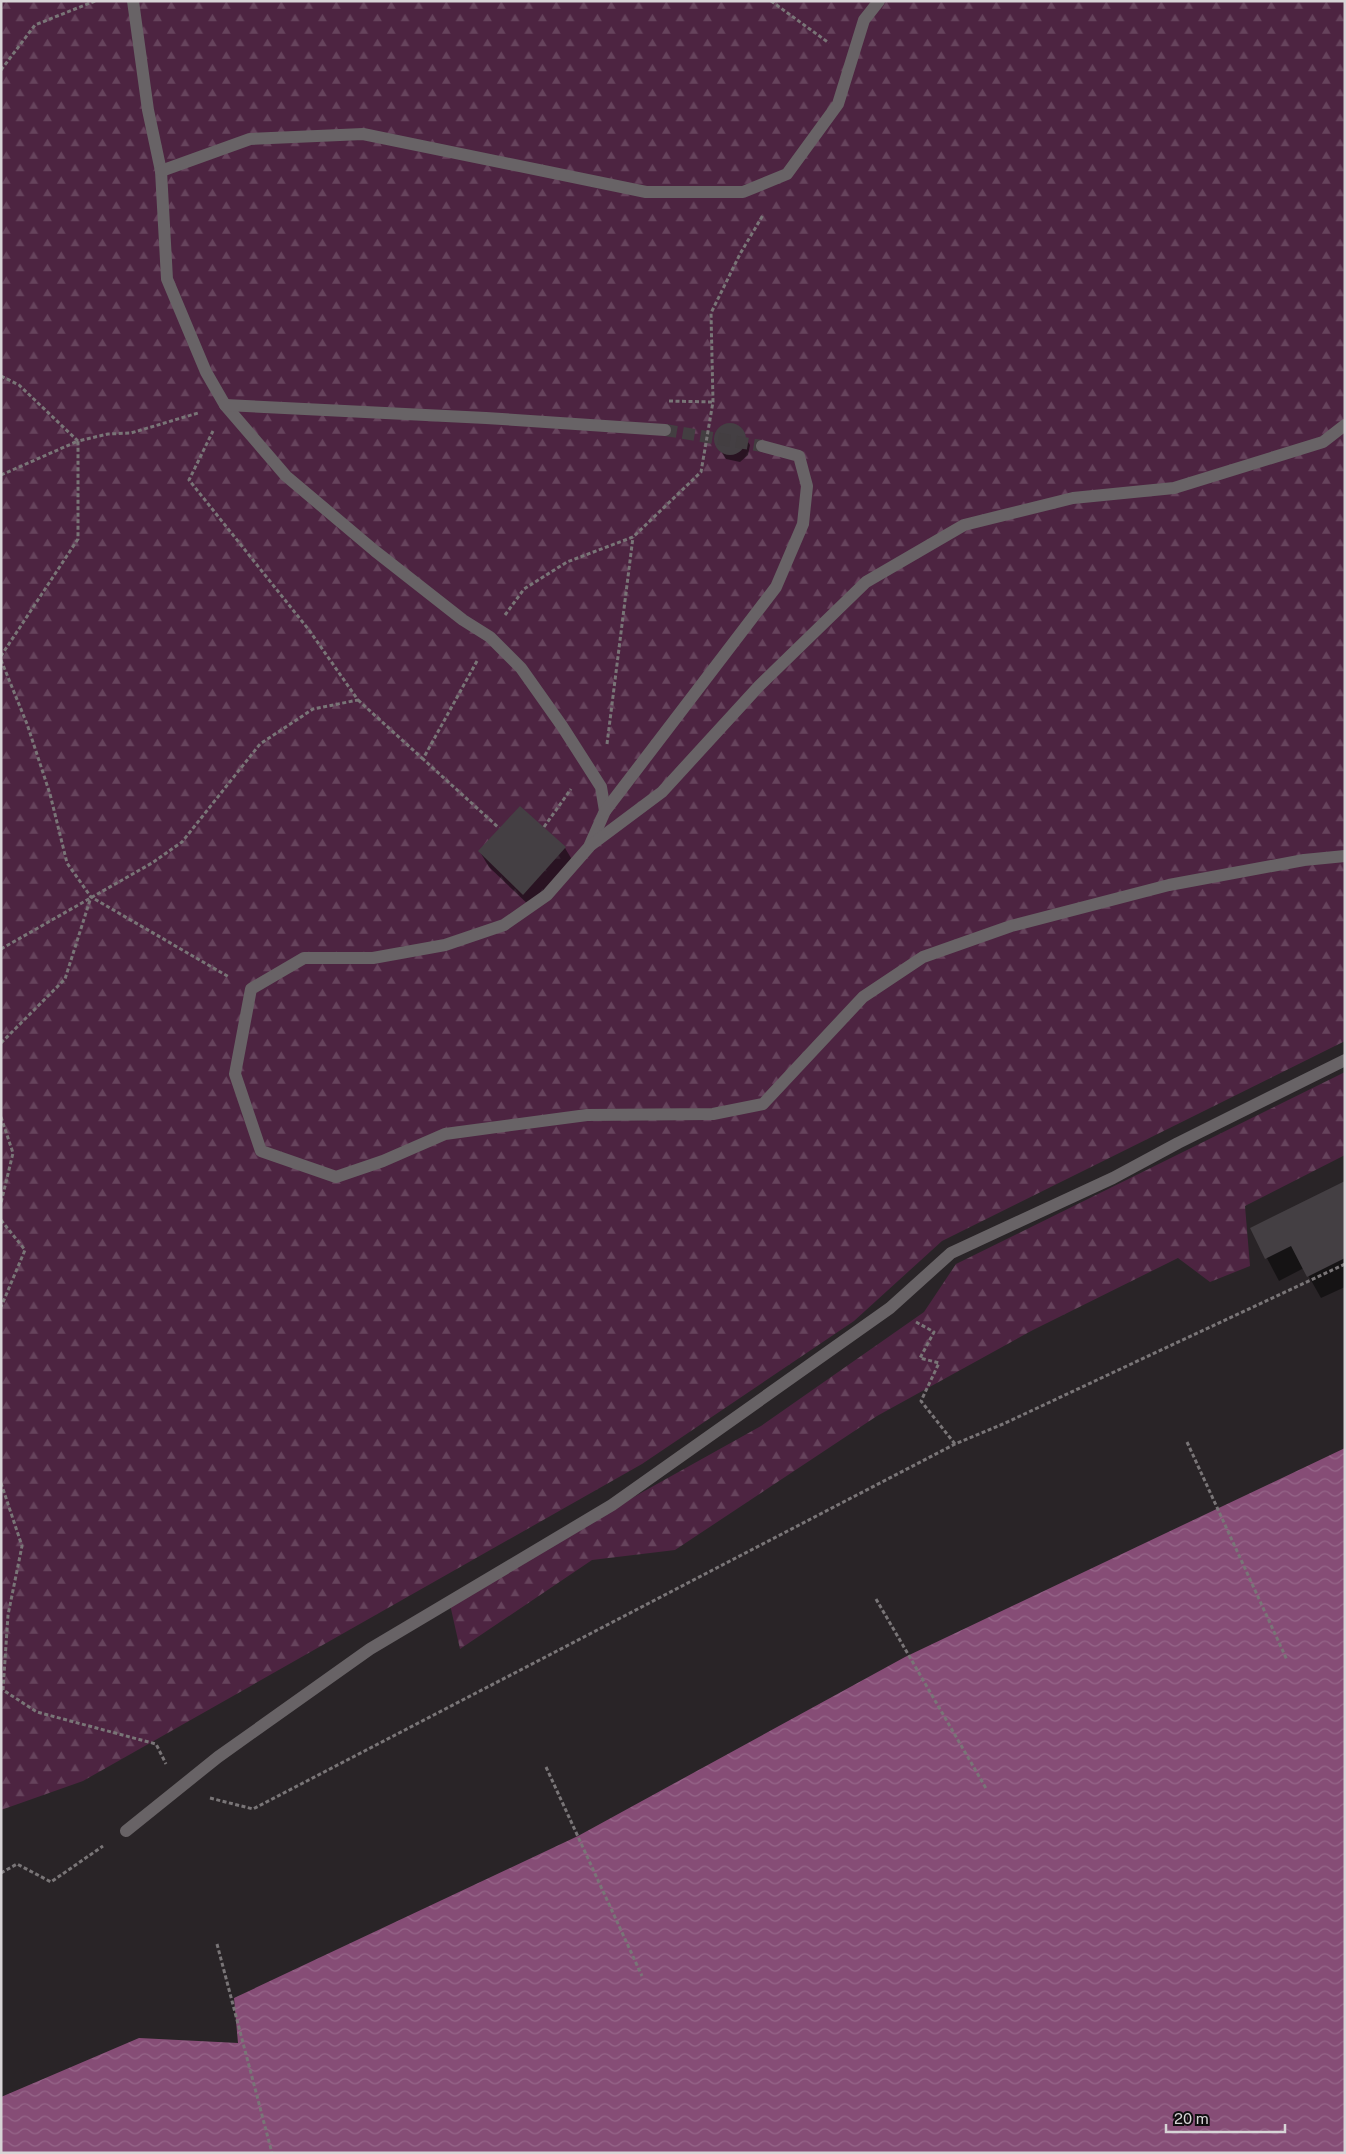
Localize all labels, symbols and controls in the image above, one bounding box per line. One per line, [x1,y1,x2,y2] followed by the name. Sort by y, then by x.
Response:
[1166,2102,1285,2134] scale bar
[1174,2110,1209,2127] text: 20 m

